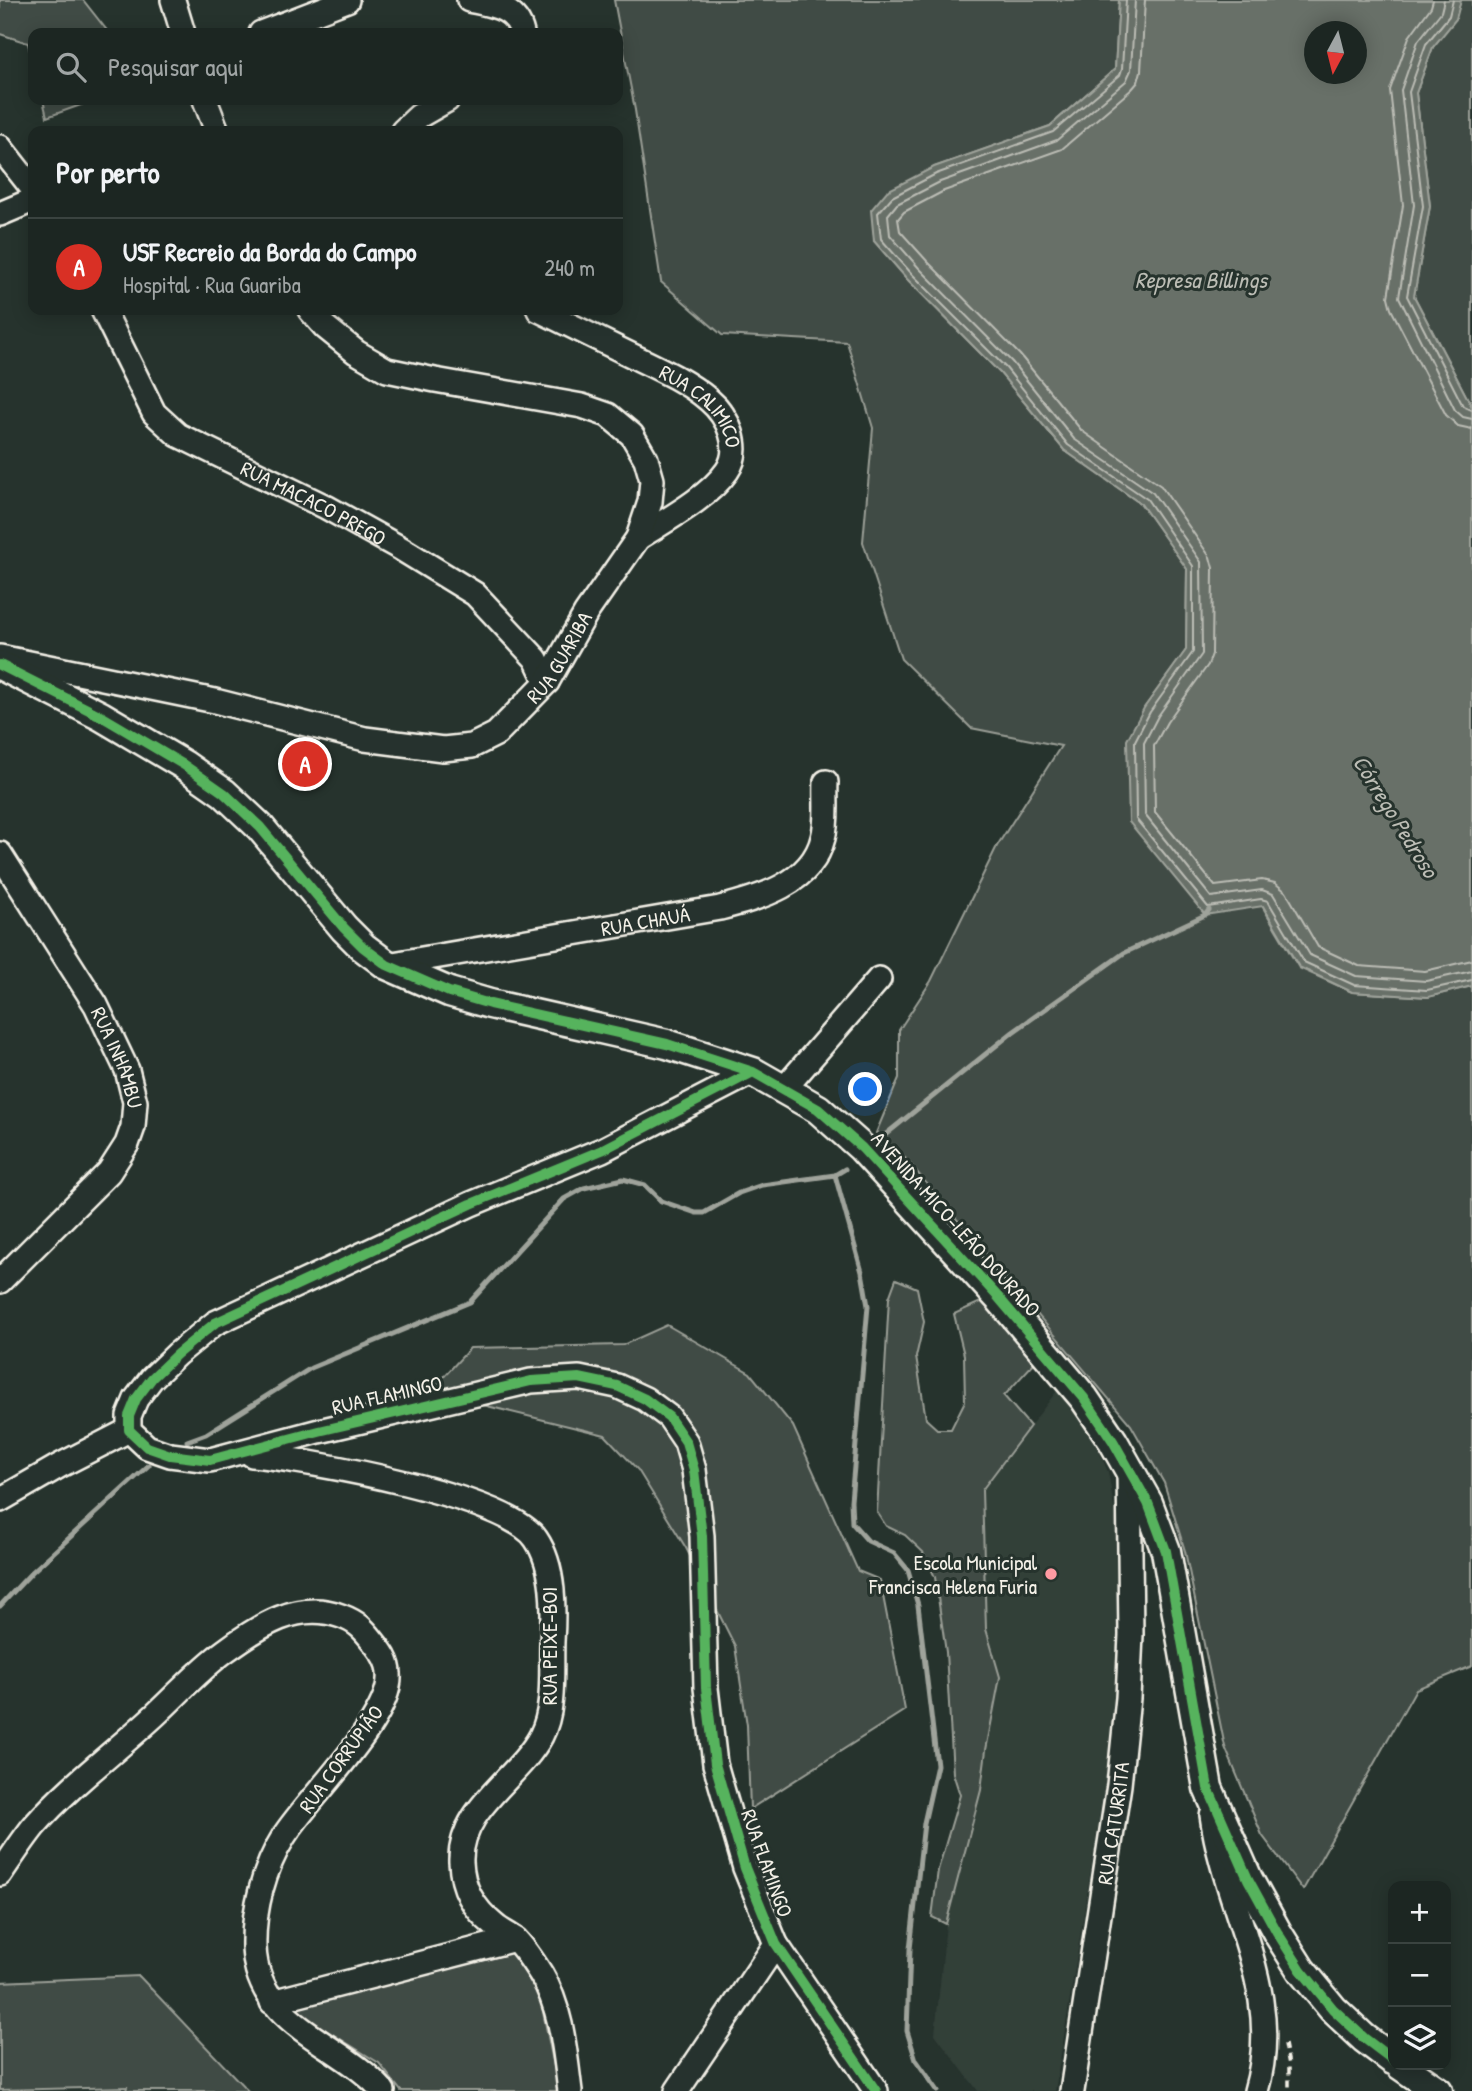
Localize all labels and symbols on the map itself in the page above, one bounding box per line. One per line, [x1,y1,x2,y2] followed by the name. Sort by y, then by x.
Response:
[1304,21,1367,84] north arrow
[1135,264,1269,296] water label: Represa Billings
[655,357,748,450] street label: RUA CALIMICO
[236,453,391,552] street label: RUA MACACO PREGO
[520,606,599,710] street label: RUA GUARIBA
[282,738,328,790] pin: A
[1345,749,1447,885] water label: Córrego Pedroso
[599,899,692,943] street label: RUA CHAUÁ
[84,1002,150,1111] street label: RUA INHAMBU
[848,1072,882,1106] your location
[865,1125,1047,1323] street label: AVENIDA MICO-LEÃO DOURADO
[329,1368,445,1422] street label: RUA FLAMINGO
[868,1548,1037,1601] place label: Escola Municipal Francisca Helena Furia
[1043,1566,1059,1582] marker: Escola Municipal Francisca Helena Furia
[535,1587,564,1705] street label: RUA PEIXE-BOI
[292,1699,390,1819] street label: RUA CORRUPIÃO
[1089,1760,1136,1886] street label: RUA CATURRITA
[734,1805,800,1921] street label: RUA FLAMINGO

